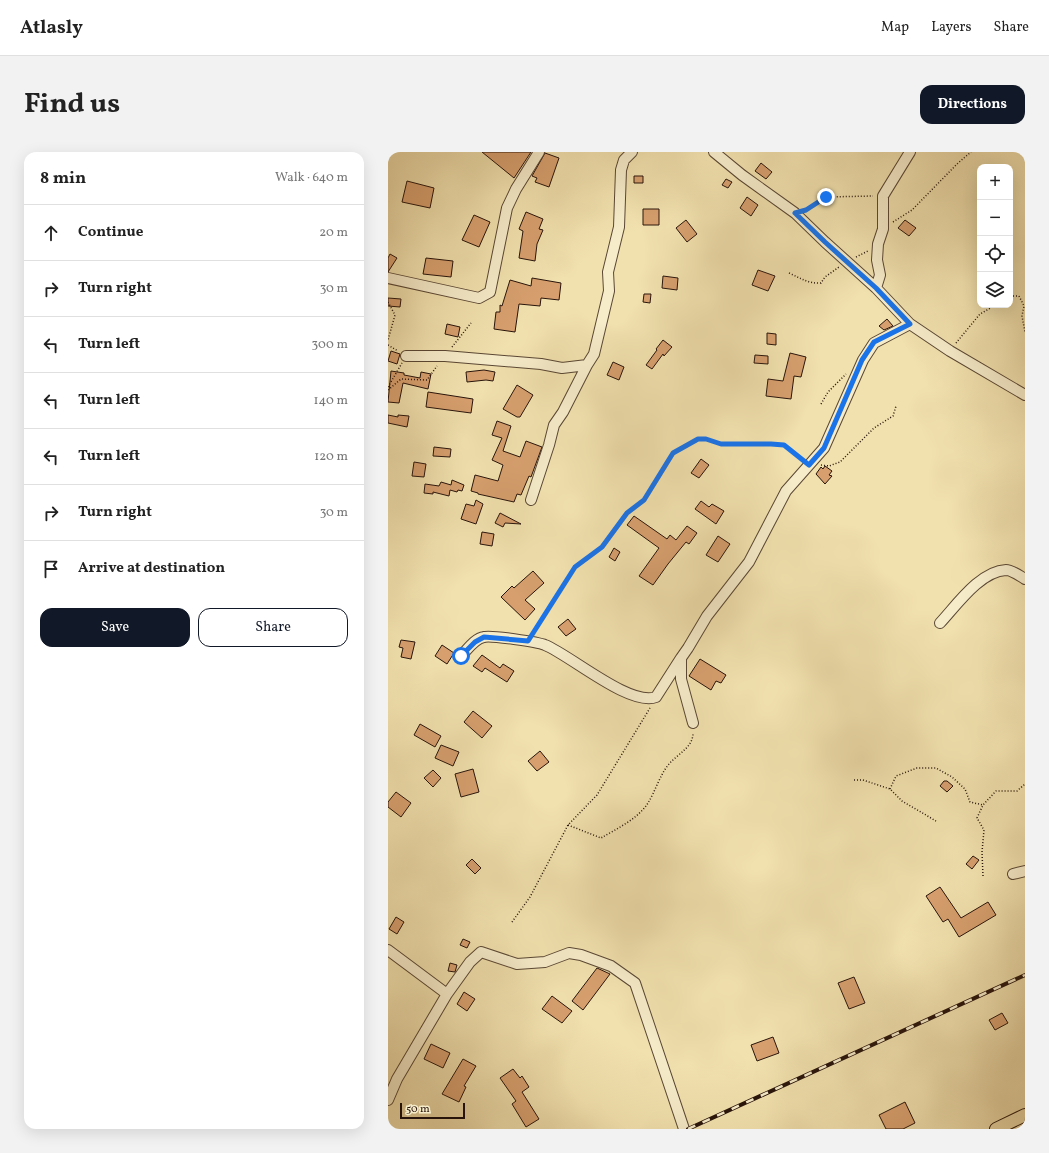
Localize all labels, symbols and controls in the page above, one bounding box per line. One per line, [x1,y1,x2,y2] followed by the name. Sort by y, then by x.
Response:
[20,15,83,41] text: Atlasly
[881,18,909,37] text: Map
[931,18,971,37] text: Layers
[993,18,1029,37] text: Share
[24,85,120,124] text: Find us
[920,85,1025,124] button: Directions
[977,164,1013,308] map controls
[977,164,1013,200] button: +
[40,167,86,190] text: 8 min
[275,169,348,187] text: Walk · 640 m
[817,188,835,206] route end
[977,200,1013,236] button: −
[40,222,62,244] icon: ahead
[78,222,143,243] text: Continue
[319,224,348,242] text: 20 m
[977,236,1013,272] button: locate
[977,272,1013,308] button: layers
[40,278,62,300] icon: right
[78,278,152,299] text: Turn right
[320,280,348,298] text: 30 m
[40,334,62,356] icon: left
[78,334,140,355] text: Turn left
[312,336,348,354] text: 300 m
[40,390,62,412] icon: left
[78,390,140,411] text: Turn left
[314,392,348,410] text: 140 m
[40,446,62,468] icon: left
[78,446,140,467] text: Turn left
[314,448,348,466] text: 120 m
[40,502,62,524] icon: right
[78,502,152,523] text: Turn right
[320,504,348,522] text: 30 m
[40,558,62,580] icon: arrive
[78,558,225,579] text: Arrive at destination
[40,608,190,647] button: Save
[198,608,348,647] button: Share
[452,647,470,665] route start
[400,1101,465,1120] scale bar
[406,1102,430,1117] text: 50 m

